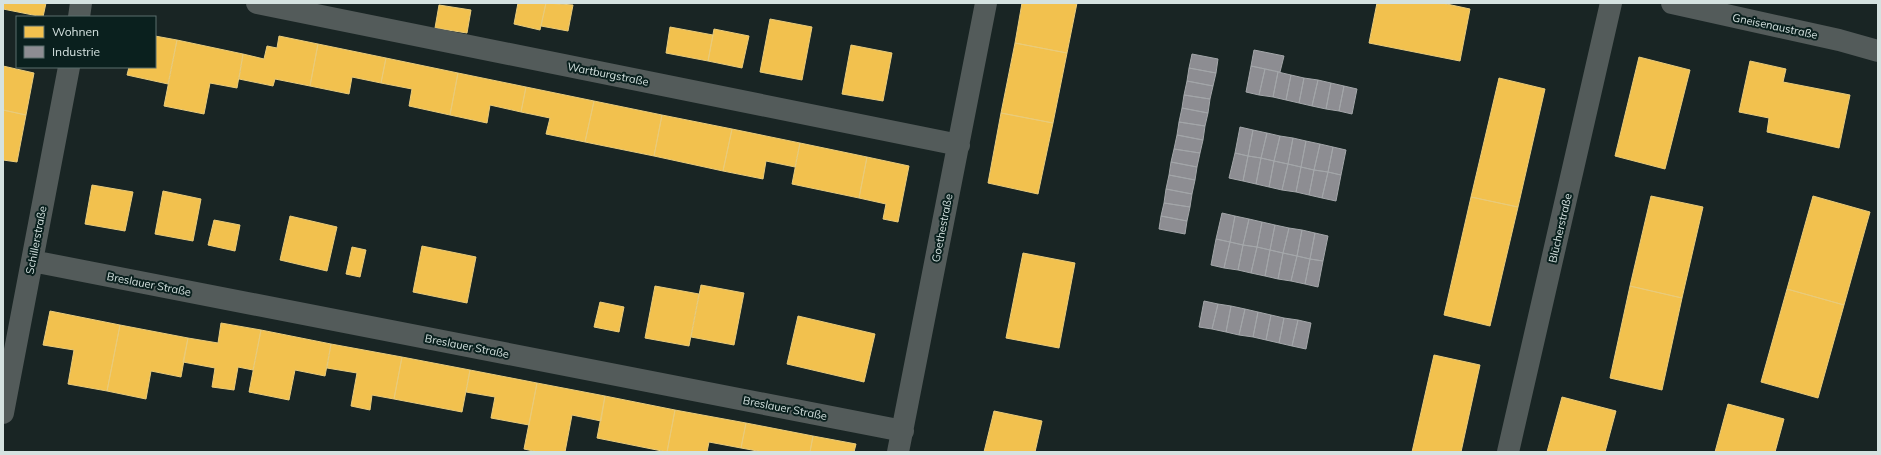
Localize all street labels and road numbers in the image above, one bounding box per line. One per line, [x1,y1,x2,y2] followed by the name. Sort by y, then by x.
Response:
[1731,10,1819,42] street label: Gneisenaustraße
[566,59,650,89] street label: Wartburgstraße
[1545,192,1575,264] street label: Blücherstraße
[929,193,955,263] street label: Goethestraße
[23,205,49,275] street label: Schillerstraße
[106,269,192,299] street label: Breslauer Straße
[424,331,510,361] street label: Breslauer Straße
[742,393,828,423] street label: Breslauer Straße

